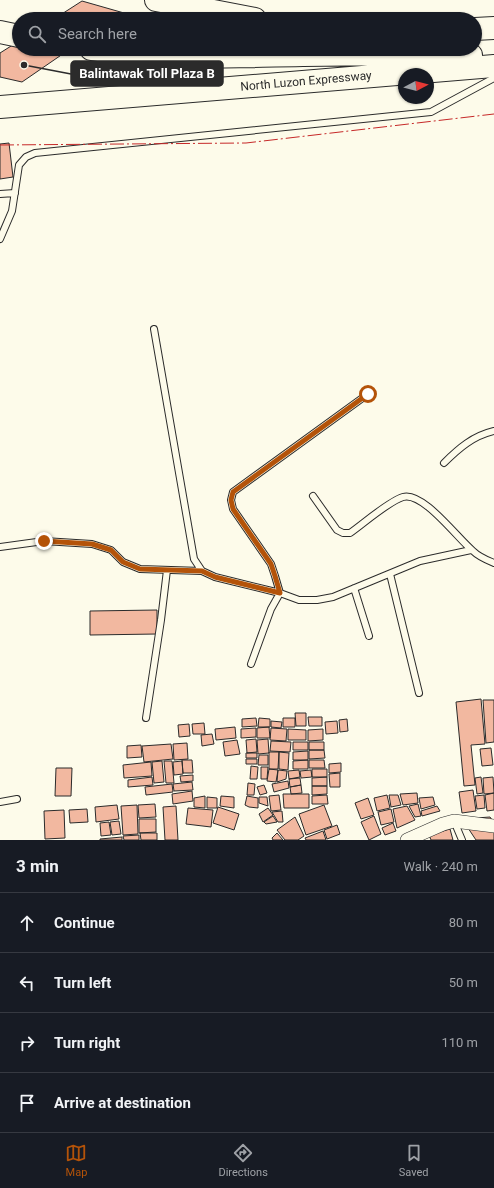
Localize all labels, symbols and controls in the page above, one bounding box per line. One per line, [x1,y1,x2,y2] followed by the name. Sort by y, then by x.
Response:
[12,12,482,56] search box
[26,23,48,45] icon: search
[58,25,137,43] text: Search here
[71,61,223,86] callout: Balintawak Toll Plaza B
[79,66,215,81] text: Balintawak Toll Plaza B
[240,68,373,94] street label: North Luzon Expressway
[398,68,434,104] north arrow
[359,385,377,403] route start
[35,532,53,550] route end
[16,856,59,876] text: 3 min
[403,859,478,874] text: Walk · 240 m
[16,912,38,934] icon: ahead
[54,914,115,932] text: Continue
[449,915,478,930] text: 80 m
[16,972,38,994] icon: left
[54,974,111,992] text: Turn left
[449,975,478,990] text: 50 m
[16,1032,38,1054] icon: right
[54,1034,120,1052] text: Turn right
[441,1035,478,1050] text: 110 m
[16,1092,38,1114] icon: arrive
[54,1094,191,1112] text: Arrive at destination
[65,1142,87,1179] tab: Map
[218,1142,268,1179] tab: Directions
[399,1142,429,1179] tab: Saved

